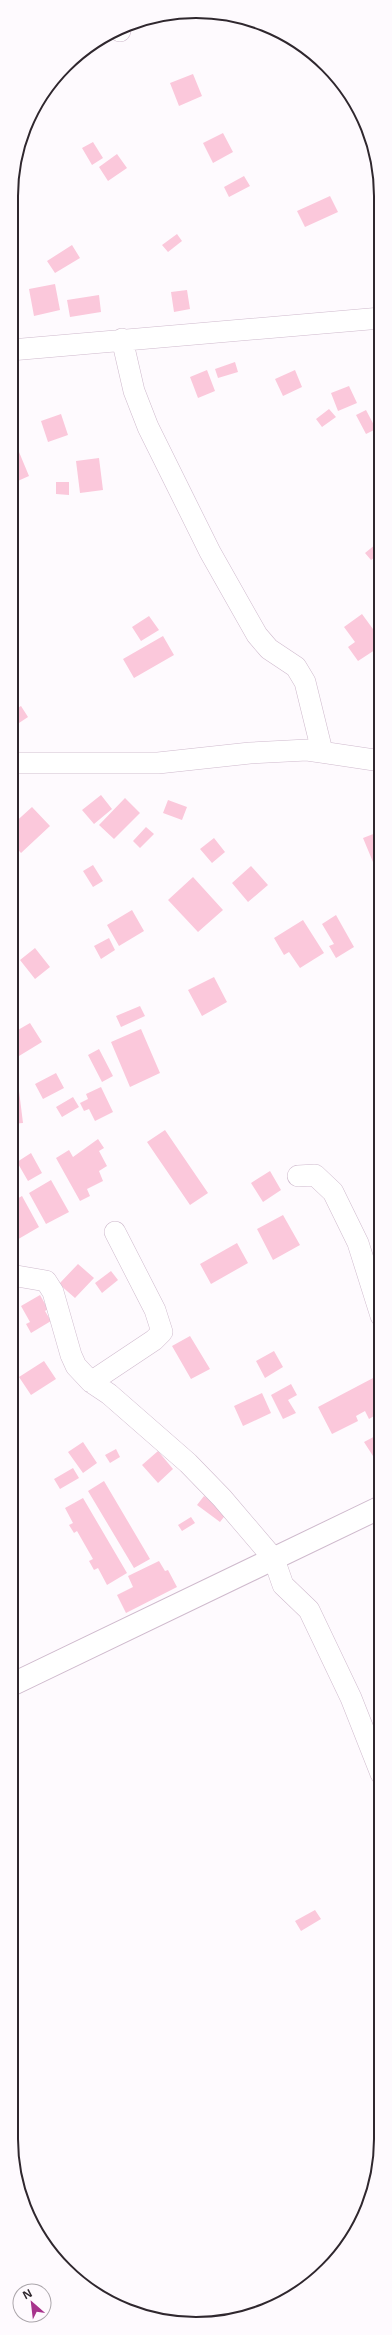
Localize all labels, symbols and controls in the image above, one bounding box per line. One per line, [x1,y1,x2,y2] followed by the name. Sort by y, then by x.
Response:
[12,2283,52,2323] north arrow
[20,2285,35,2302] text: N

